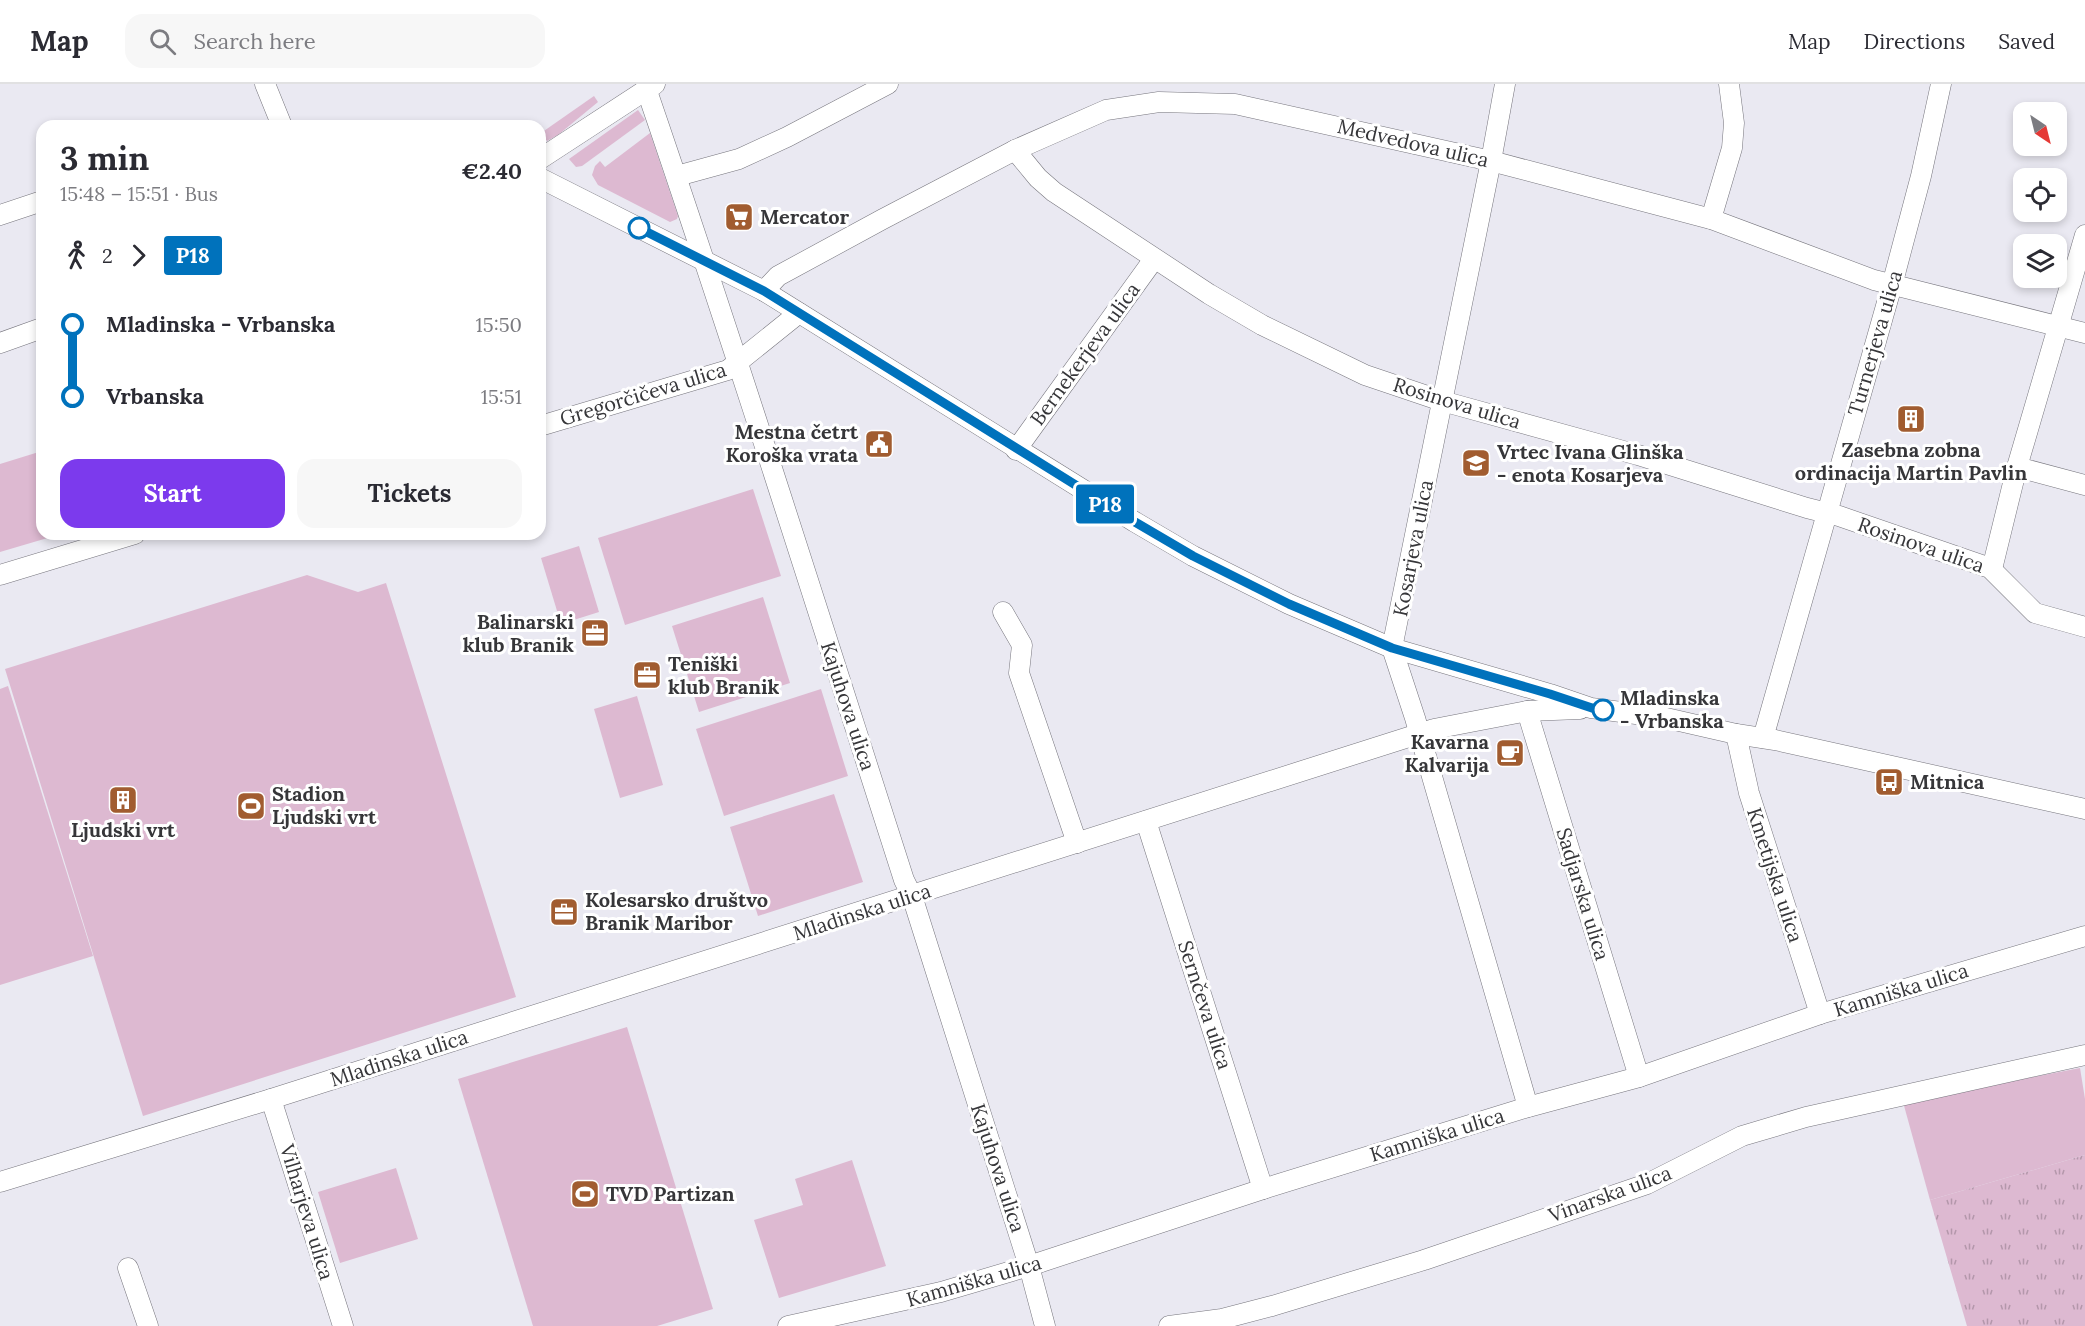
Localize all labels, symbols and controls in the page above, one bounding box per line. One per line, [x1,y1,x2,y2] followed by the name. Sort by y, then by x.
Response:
[125,14,545,68] search box
[30,23,89,59] text: Map
[146,25,179,58] icon: search
[194,27,316,55] text: Search here
[1788,28,1831,55] text: Map
[1864,28,1965,55] text: Directions
[1998,28,2055,55] text: Saved
[2013,102,2067,156] north arrow
[2013,102,2067,288] map controls
[1335,113,1491,172] street label: Medvedova ulica
[60,137,149,179] text: 3 min
[461,157,522,185] text: €2.40
[2013,168,2067,222] button: locate
[60,181,218,206] text: 15:48 – 15:51 · Bus
[723,201,755,233] supermarket icon: Mercator
[760,204,850,229] place label: Mercator
[628,217,650,239] unlabelled marker
[2013,234,2067,288] button: layers
[60,239,93,272] icon: walk
[122,239,155,272] icon: forward
[176,242,210,269] text: P18
[102,243,113,268] text: 2
[1842,267,1907,418] street label: Turnerjeva ulica
[1024,277,1145,430] street label: Bernekerjeva ulica
[106,310,335,338] text: Mladinska - Vrbanska
[476,312,522,337] text: 15:50
[557,356,729,431] street label: Gregorčičeva ulica
[1390,371,1524,434] street label: Rosinova ulica
[106,382,204,410] text: Vrbanska
[481,384,522,409] text: 15:51
[1895,403,1927,435] building icon: Zasebna zobna ordinacija Martin Pavlin
[726,419,859,467] place label: Mestna četrt Koroška vrata
[863,428,895,460] public building icon: Mestna četrt Koroška vrata
[1795,437,2027,485] place label: Zasebna zobna ordinacija Martin Pavlin
[1497,439,1684,487] place label: Vrtec Ivana Glinška - enota Kosarjeva
[1460,447,1492,479] school or university icon: Vrtec Ivana Glinška - enota Kosarjeva
[60,459,285,528] button: Start
[297,459,522,528] button: Tickets
[1387,477,1438,618] street label: Kosarjeva ulica
[1070,484,1140,524] line badge: P18
[1088,491,1122,518] text: P18
[1855,511,1988,578] street label: Rosinova ulica
[463,609,574,657] place label: Balinarski klub Branik
[579,617,611,649] office icon: Balinarski klub Branik
[816,638,881,773] street label: Kajuhova ulica
[668,651,779,699] place label: Teniški klub Branik
[631,659,663,691] office icon: Teniški klub Branik
[1620,685,1724,733] place label: Mladinska - Vrbanska
[1592,699,1614,721] marker: Mladinska - Vrbanska
[1404,729,1490,777] place label: Kavarna Kalvarija
[1494,737,1526,769] cafe icon: Kavarna Kalvarija
[1873,766,1905,798] bus stop icon: Mitnica
[1910,769,1985,794] place label: Mitnica
[272,781,377,829] place label: Stadion Ljudski vrt
[107,784,139,816] building icon: Ljudski vrt
[235,790,267,822] sports icon: Stadion Ljudski vrt
[1742,804,1809,945] street label: Kmetijska ulica
[71,817,176,842] place label: Ljudski vrt
[1551,825,1616,963] street label: Sadjarska ulica
[790,877,934,946] street label: Mladinska ulica
[585,887,768,935] place label: Kolesarsko društvo Branik Maribor
[548,896,580,928] office icon: Kolesarsko društvo Branik Maribor
[1173,937,1238,1072] street label: Sernčeva ulica
[1831,957,1971,1022] street label: Kamniška ulica
[327,1023,471,1092] street label: Mladinska ulica
[966,1100,1031,1235] street label: Kajuhova ulica
[1367,1102,1507,1167] street label: Kamniška ulica
[275,1140,340,1283] street label: Vilharjeva ulica
[1544,1160,1675,1228] street label: Vinarska ulica
[569,1178,601,1210] sports icon: TVD Partizan
[606,1181,735,1206] place label: TVD Partizan
[904,1249,1044,1312] street label: Kamniška ulica

